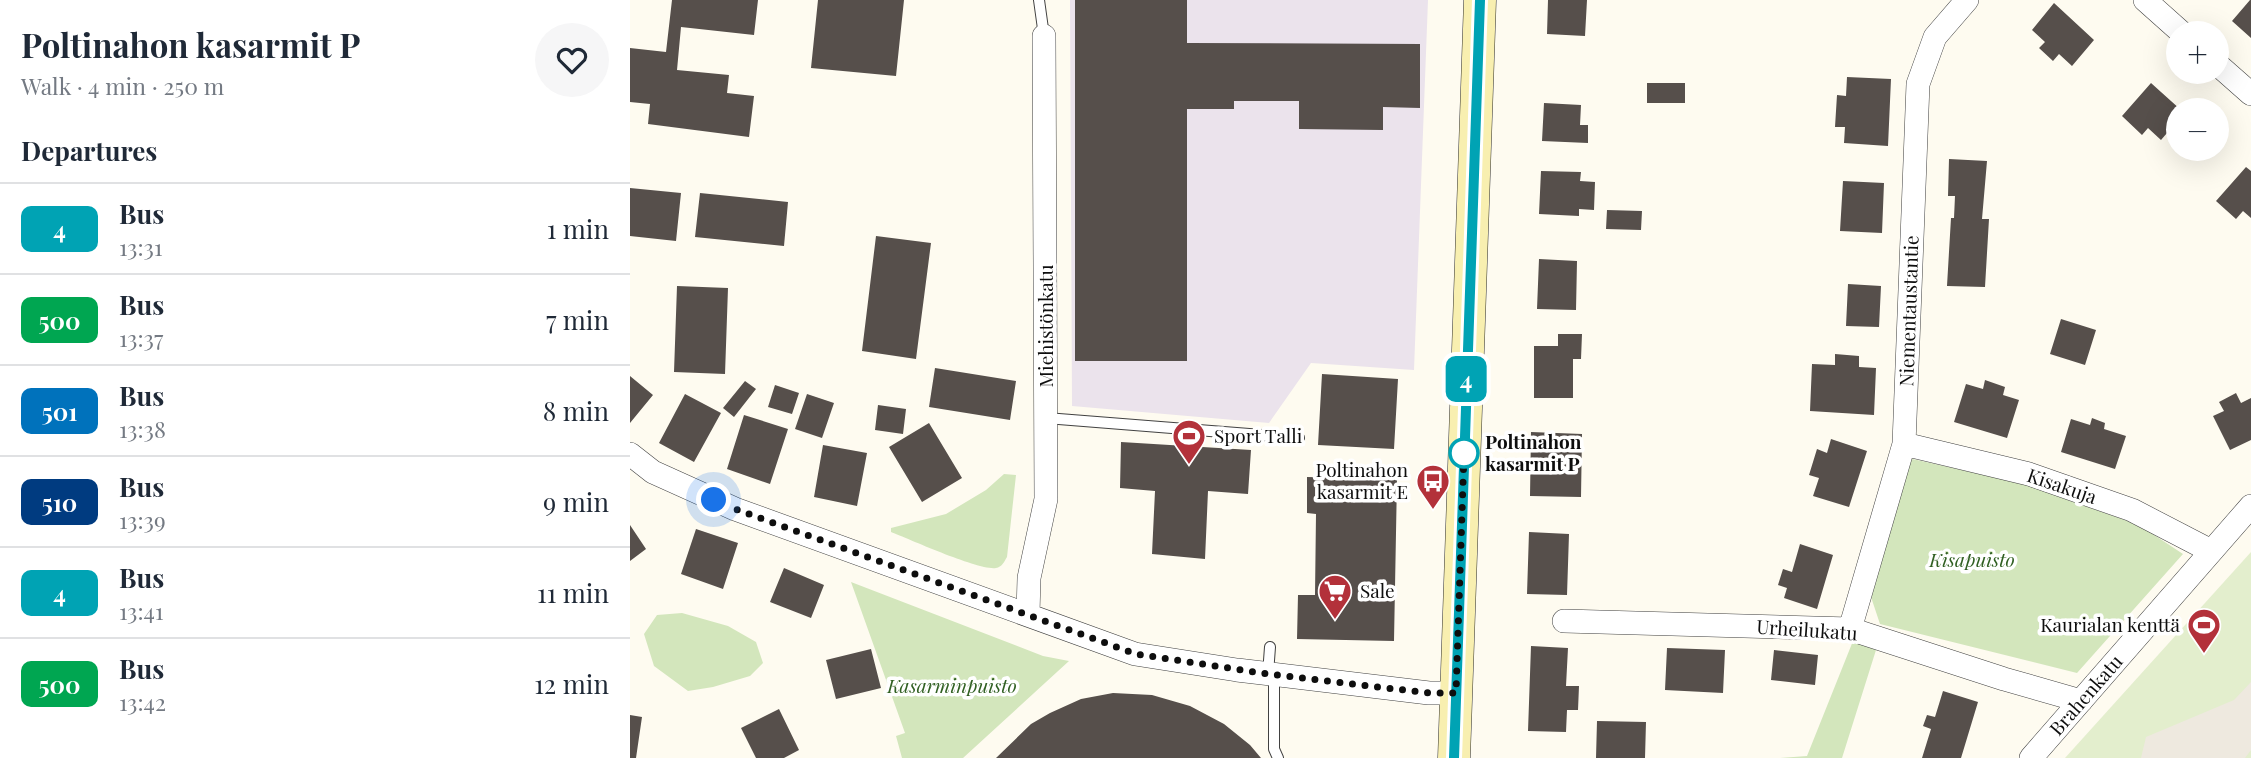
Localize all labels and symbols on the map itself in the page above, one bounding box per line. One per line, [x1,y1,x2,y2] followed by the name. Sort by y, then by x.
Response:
[1892,235,1924,387] street label: Niementaustantie
[1032,265,1058,387] street label: Miehistönkatu
[1443,356,1489,402] line badge: 4
[1170,417,1208,466] sports icon: Sport Talli
[1214,422,1303,448] place label: Sport Talli
[1485,428,1582,476] place label: Poltinahon kasarmit P
[1449,438,1479,468] marker: Poltinahon kasarmit P
[1315,456,1409,504] place label: Poltinahon kasarmit E
[2024,461,2101,509] street label: Kisakuja
[1414,462,1452,511] bus stop icon: Poltinahon kasarmit E
[696,482,731,517] your location
[1928,546,2015,572] park label: Kisapuisto
[1316,572,1354,621] supermarket icon: Sale
[1360,577,1395,603] place label: Sale
[2185,606,2223,655] sports icon: Kaurialan kenttä
[2040,611,2181,637] place label: Kaurialan kenttä
[1756,613,1858,645] street label: Urheilukatu
[2043,648,2128,740] street label: Brahenkatu
[886,672,1017,698] park label: Kasarminpuisto

